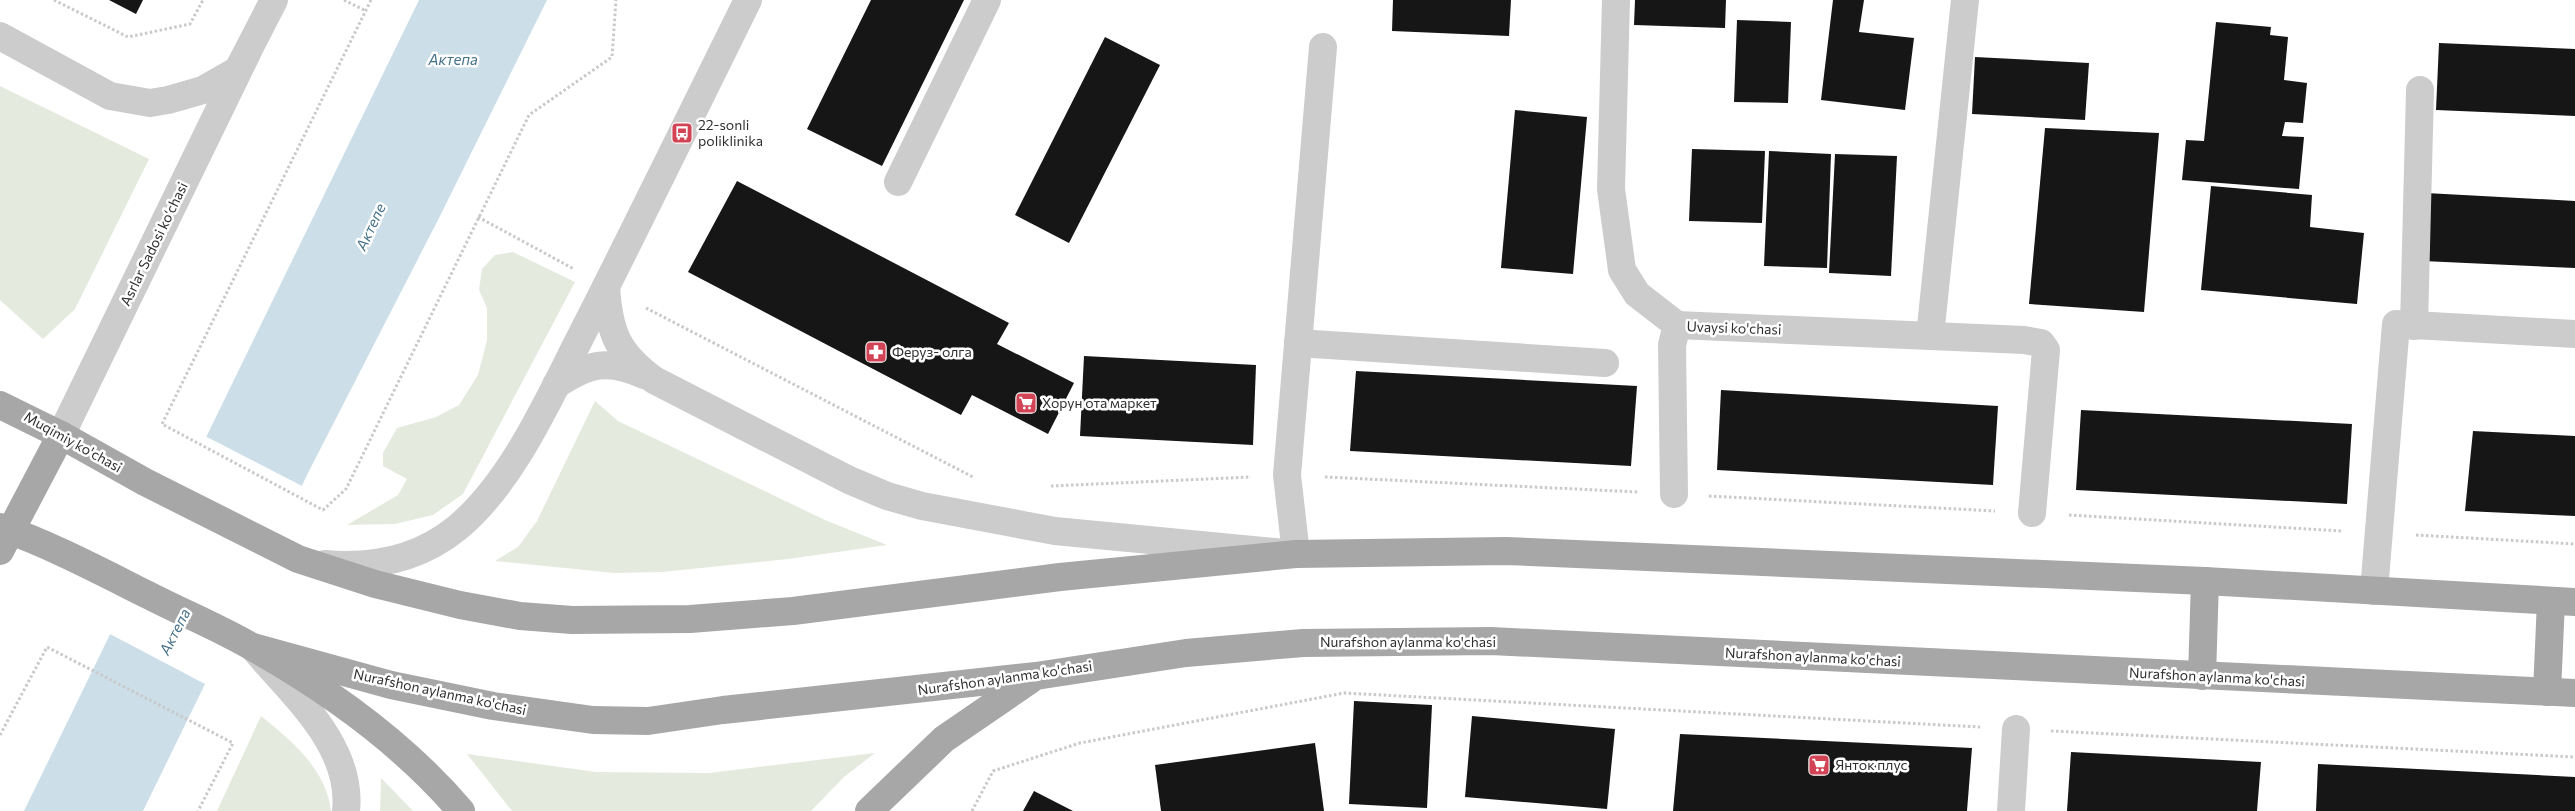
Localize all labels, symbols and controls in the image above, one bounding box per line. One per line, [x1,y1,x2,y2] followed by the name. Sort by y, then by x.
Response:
[427,50,478,68] water label: Актепа
[698,116,763,149] place label: 22-sonli poliklinika
[670,121,694,145] bus stop icon: 22-sonli poliklinika
[116,179,191,308] street label: Asrlar Sadosi ko‘chasi
[351,200,389,254] water label: Актепе
[1686,317,1782,338] street label: Uvaysi ko'chasi
[864,340,888,364] pharmacy icon: Феруз- олга
[892,343,972,360] place label: Феруз- олга
[1014,391,1038,415] supermarket icon: Хорун ота маркет
[1042,394,1157,411] place label: Хорун ота маркет
[21,408,125,476] street label: Muqimiy ko'chasi
[154,605,193,659] water label: Актепа
[1320,633,1496,650] street label: Nurafshon aylanma ko'chasi
[1725,643,1901,670] street label: Nurafshon aylanma ko'chasi
[917,657,1093,698] street label: Nurafshon aylanma ko'chasi
[2129,663,2305,690] street label: Nurafshon aylanma ko'chasi
[352,665,528,718] street label: Nurafshon aylanma ko'chasi
[1807,753,1831,777] supermarket icon: Янток плус
[1835,756,1907,773] place label: Янток плус

